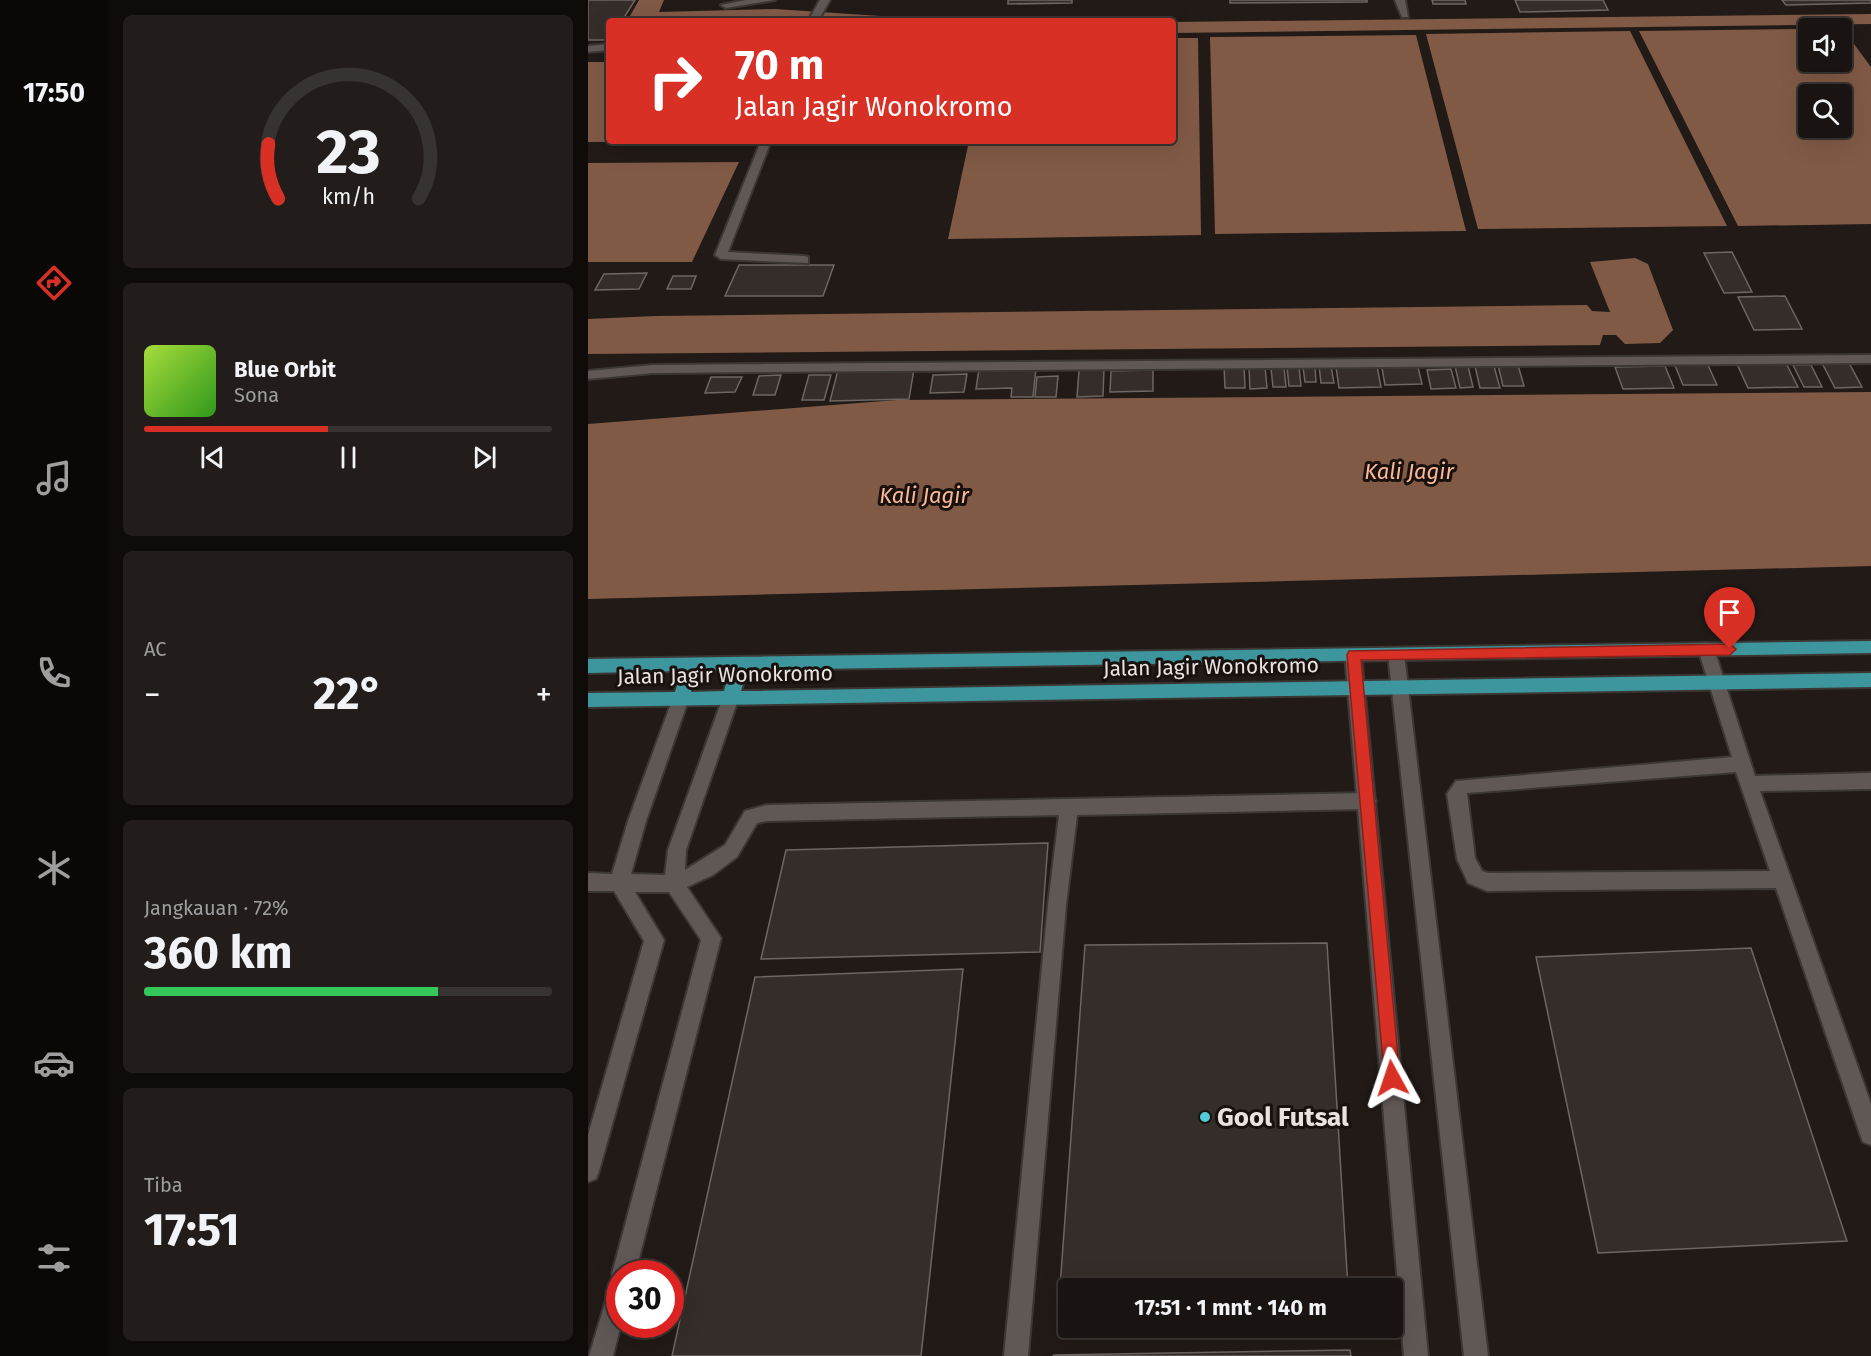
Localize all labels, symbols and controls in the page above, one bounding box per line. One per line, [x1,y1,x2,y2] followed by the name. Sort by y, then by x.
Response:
[1798,18,1852,138] map controls
[1798,18,1852,72] button: sound
[735,40,824,90] text: 70 m
[636,42,714,120] icon: right
[23,77,85,109] text: 17:50
[1798,84,1852,138] button: search
[735,91,1012,123] text: Jalan Jagir Wonokromo
[316,115,380,190] text: 23
[321,184,375,210] text: km/h
[33,262,75,304] icon: directions
[234,356,336,383] text: Blue Orbit
[234,383,279,407] text: Sona
[196,441,229,474] icon: previous
[332,441,365,474] icon: pause
[468,441,501,474] icon: next
[33,457,75,499] icon: music
[1364,458,1454,485] water label: Kali Jagir
[879,482,969,509] water label: Kali Jagir
[1704,587,1755,649] pin
[1713,596,1746,629] icon: arrive
[144,637,166,661] text: AC
[33,652,75,694] icon: phone
[1103,652,1319,682] street label: Jalan Jagir Wonokromo
[617,660,833,690] street label: Jalan Jagir Wonokromo
[313,667,383,721] text: 22°
[144,675,161,715] text: −
[536,675,552,715] text: +
[33,847,75,889] icon: climate
[144,896,289,920] text: Jangkauan · 72%
[144,926,293,980] text: 360 km
[33,1042,75,1084] icon: car
[1360,1046,1424,1110] position arrow
[1217,1102,1349,1133] place label: Gool Futsal
[1198,1110,1212,1124] marker: Gool Futsal
[144,1173,183,1197] text: Tiba
[144,1203,240,1257] text: 17:51
[33,1237,75,1279] icon: filters
[606,1260,684,1338] speed limit sign: 30
[1134,1294,1327,1321] text: 17:51 · 1 mnt · 140 m

